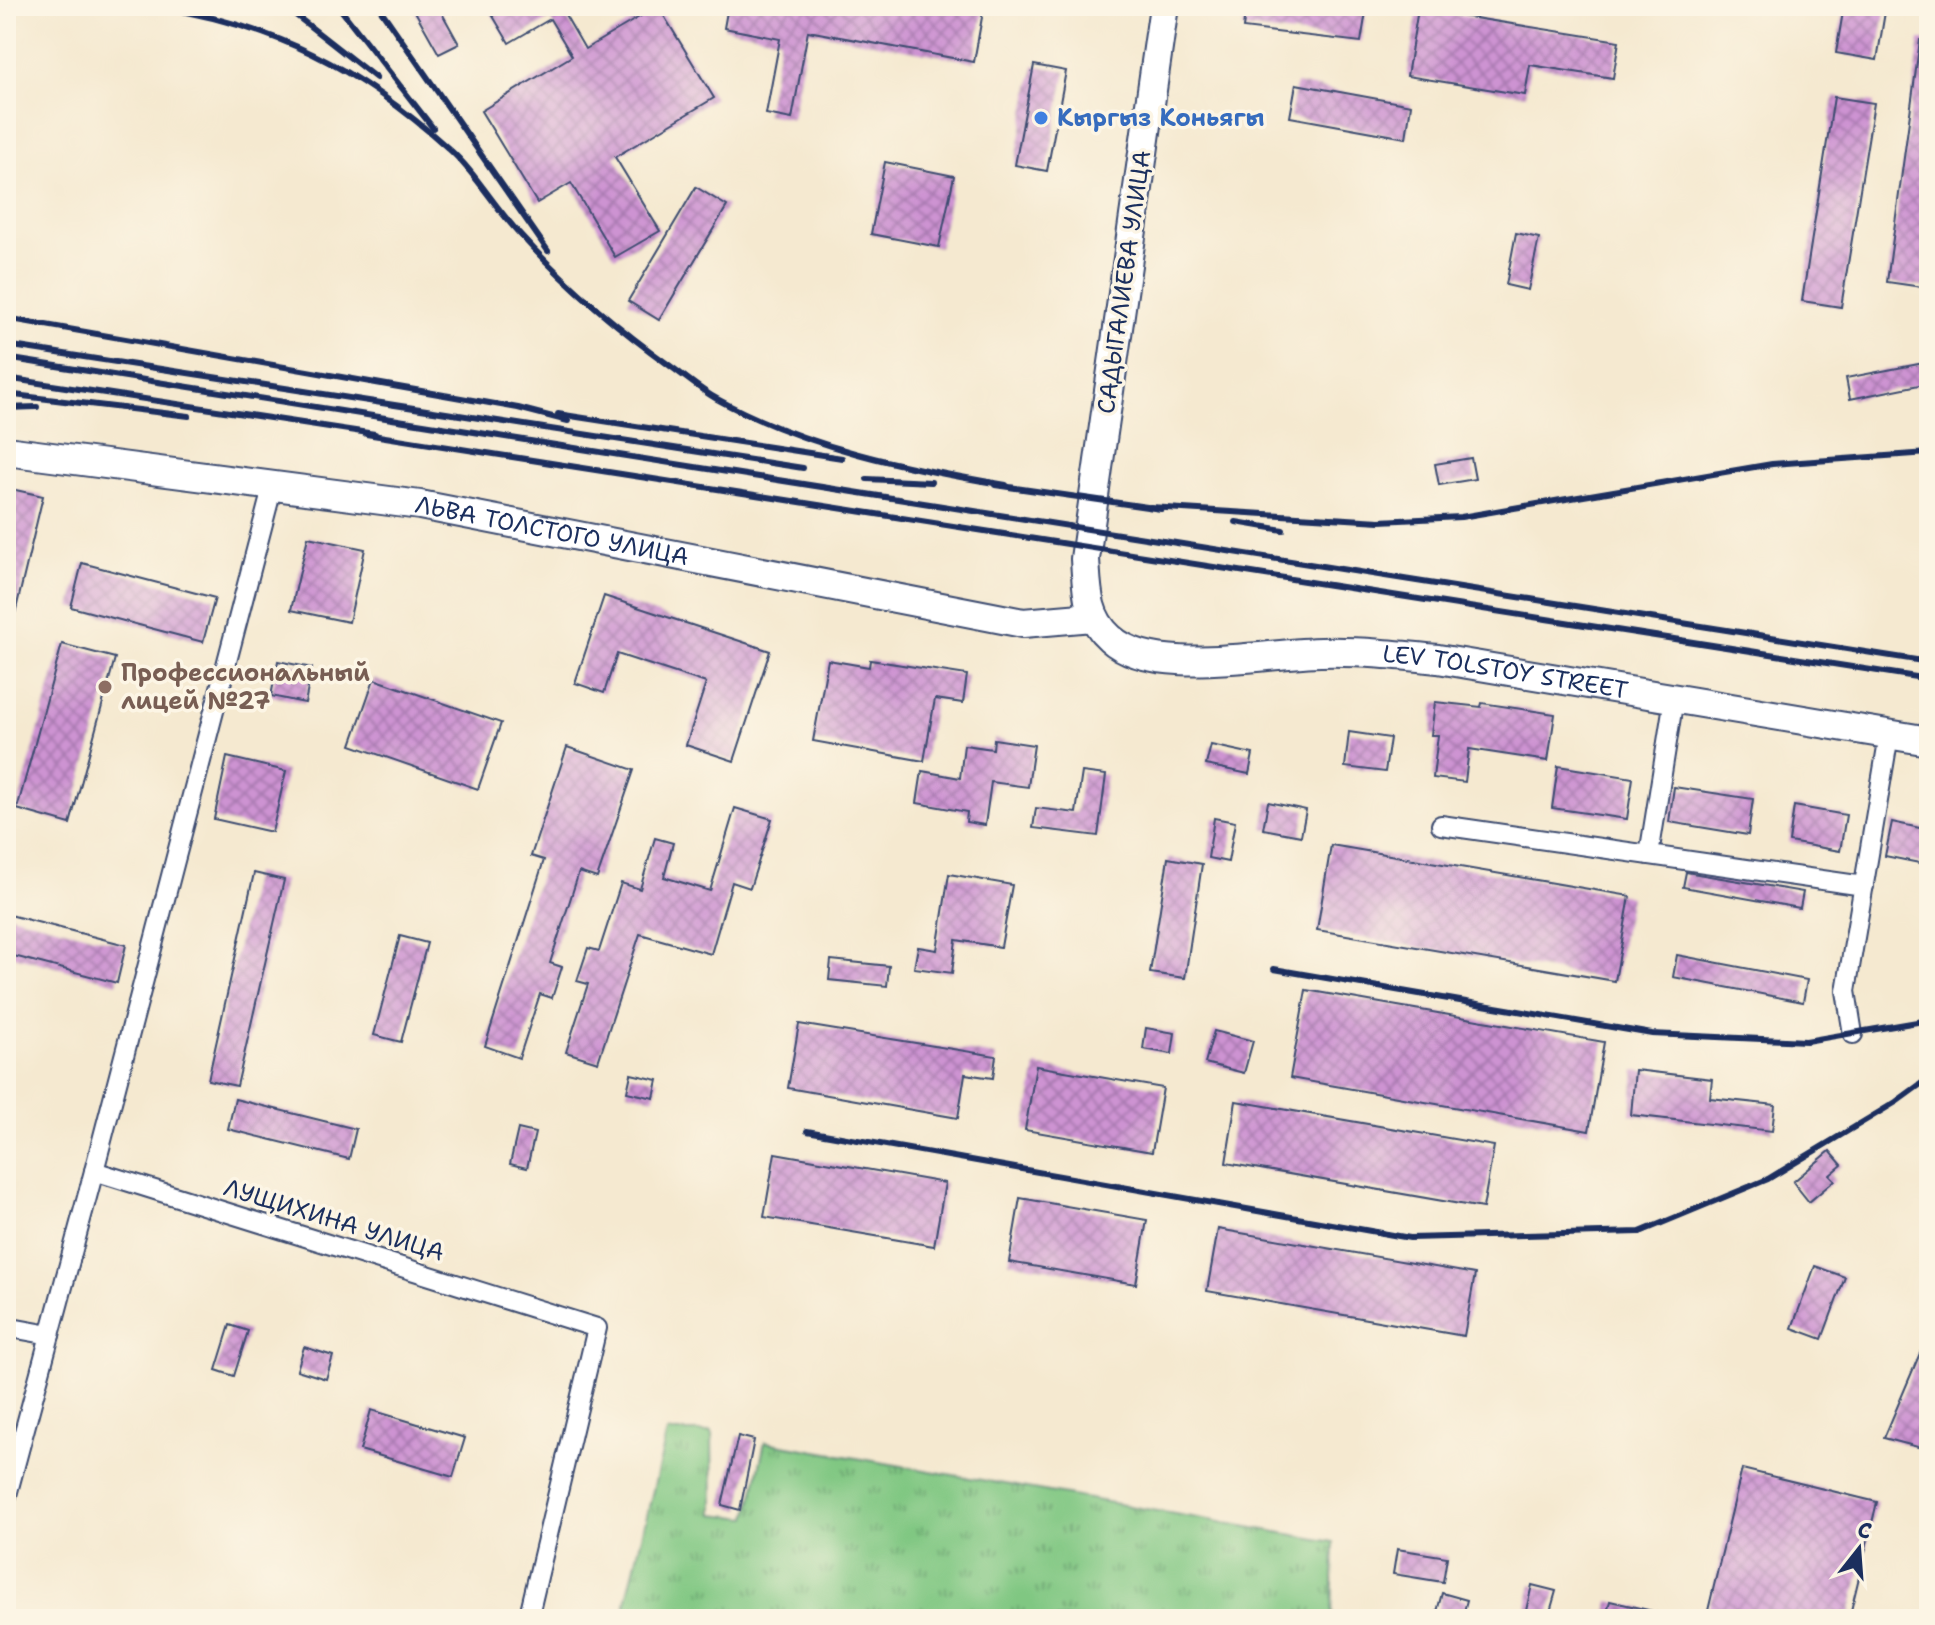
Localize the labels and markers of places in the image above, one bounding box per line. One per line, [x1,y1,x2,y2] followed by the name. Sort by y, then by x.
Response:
[1057,102,1265,134] place label: Кыргыз Коньягы
[1032,109,1050,127] marker: Кыргыз Коньягы
[121,657,370,717] place label: Профессиональный лицей №27
[96,678,114,696] marker: Профессиональный лицей №27

